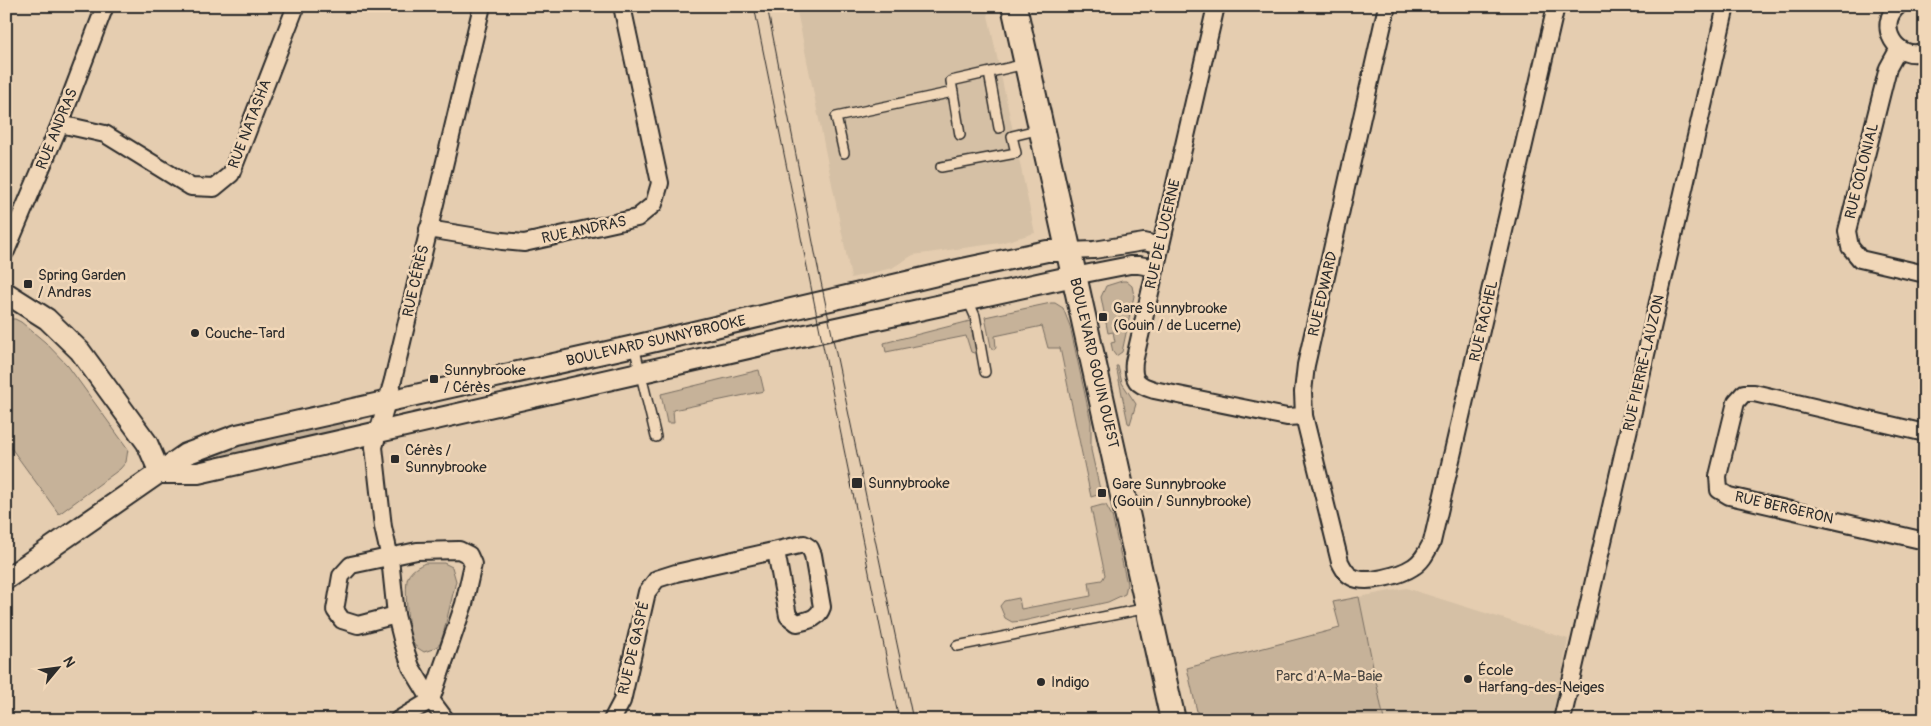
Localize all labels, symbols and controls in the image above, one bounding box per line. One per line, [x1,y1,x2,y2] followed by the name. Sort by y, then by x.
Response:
[224,77,276,171] street label: RUE NATASHA
[32,86,82,172] street label: RUE ANDRAS
[1841,121,1883,221] street label: RUE COLONIAL
[1141,177,1185,291] street label: RUE DE LUCERNE
[540,212,628,248] street label: RUE ANDRAS
[399,243,433,319] street label: RUE CÉRÈS
[1304,250,1342,338] street label: RUE EDWARD
[38,266,126,302] place label: Spring Garden / Andras
[1065,276,1123,450] street label: BOULEVARD GOUIN OUEST
[22,278,34,290] marker: Spring Garden / Andras
[1465,278,1503,364] street label: RUE RACHEL
[1619,293,1669,433] street label: RUE PIERRE-LAUZON
[1113,299,1242,335] place label: Gare Sunnybrooke (Gouin / de Lucerne)
[564,311,748,371] street label: BOULEVARD SUNNYBROOKE
[1097,311,1109,323] marker: Gare Sunnybrooke (Gouin / de Lucerne)
[205,324,285,343] place label: Couche-Tard
[189,327,201,339] marker: Couche-Tard
[444,361,526,397] place label: Sunnybrooke / Cérès
[428,373,440,385] marker: Sunnybrooke / Cérès
[405,441,487,477] place label: Cérès / Sunnybrooke
[389,453,401,465] marker: Cérès / Sunnybrooke
[868,474,950,493] place label: Sunnybrooke
[1112,475,1252,511] place label: Gare Sunnybrooke (Gouin / Sunnybrooke)
[850,476,864,490] marker: Sunnybrooke
[1096,487,1108,499] marker: Gare Sunnybrooke (Gouin / Sunnybrooke)
[1733,487,1835,529] street label: RUE BERGERON
[614,599,654,697] street label: RUE DE GASPÉ
[32,644,82,694] north arrow
[59,654,79,670] text: N
[1478,661,1604,697] place label: École Harfang-des-Neiges
[1275,667,1383,686] park label: Parc d'A-Ma-Baie
[1051,673,1089,692] place label: Indigo
[1462,673,1474,685] marker: École Harfang-des-Neiges
[1035,676,1047,688] marker: Indigo

